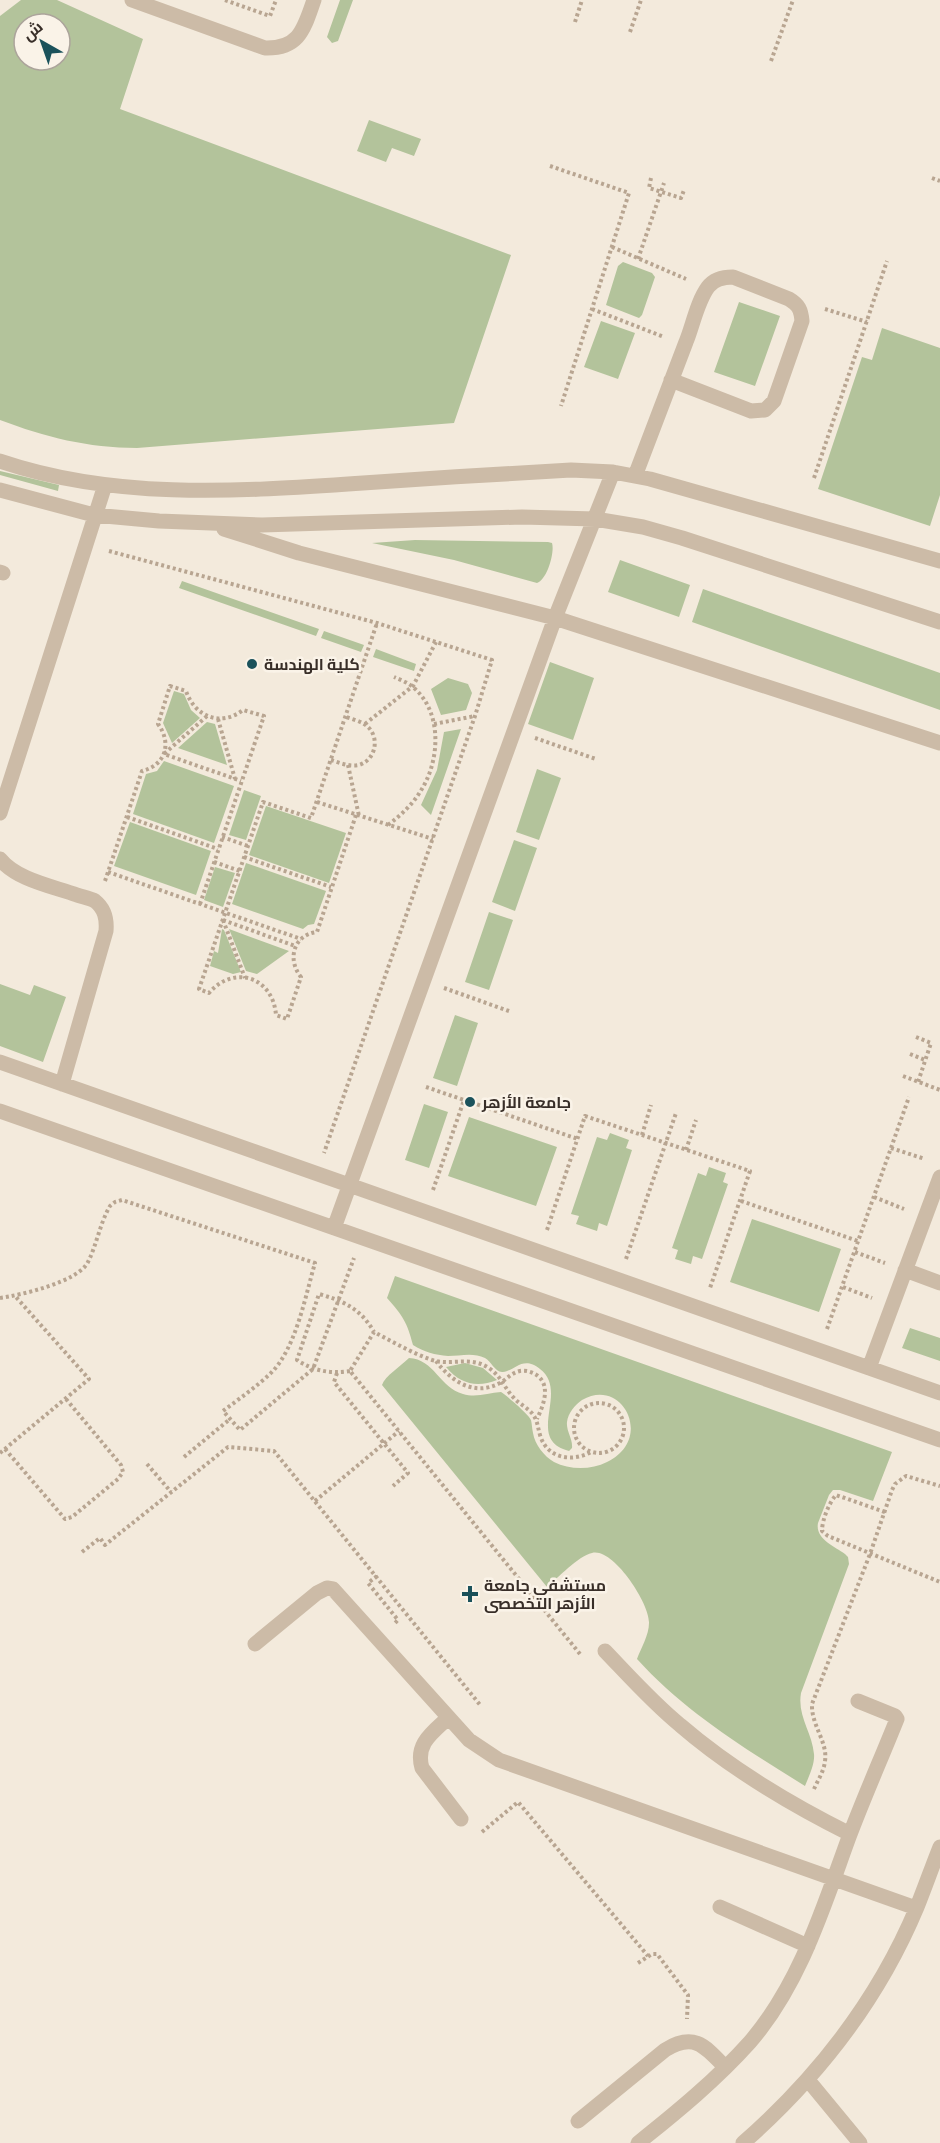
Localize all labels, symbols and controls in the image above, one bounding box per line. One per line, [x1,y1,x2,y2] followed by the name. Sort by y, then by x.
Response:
[12,12,72,72] north arrow
[18,16,47,45] text: ش
[264,654,360,674] place label: كلية الهندسة
[245,657,259,671] marker: كلية الهندسة
[481,1092,571,1112] place label: جامعة الأزهر
[463,1095,477,1109] marker: جامعة الأزهر
[484,1575,606,1613] place label: مستشفى جامعة الأزهر التخصصى
[461,1585,479,1603] marker: مستشفى جامعة الأزهر التخصصى

